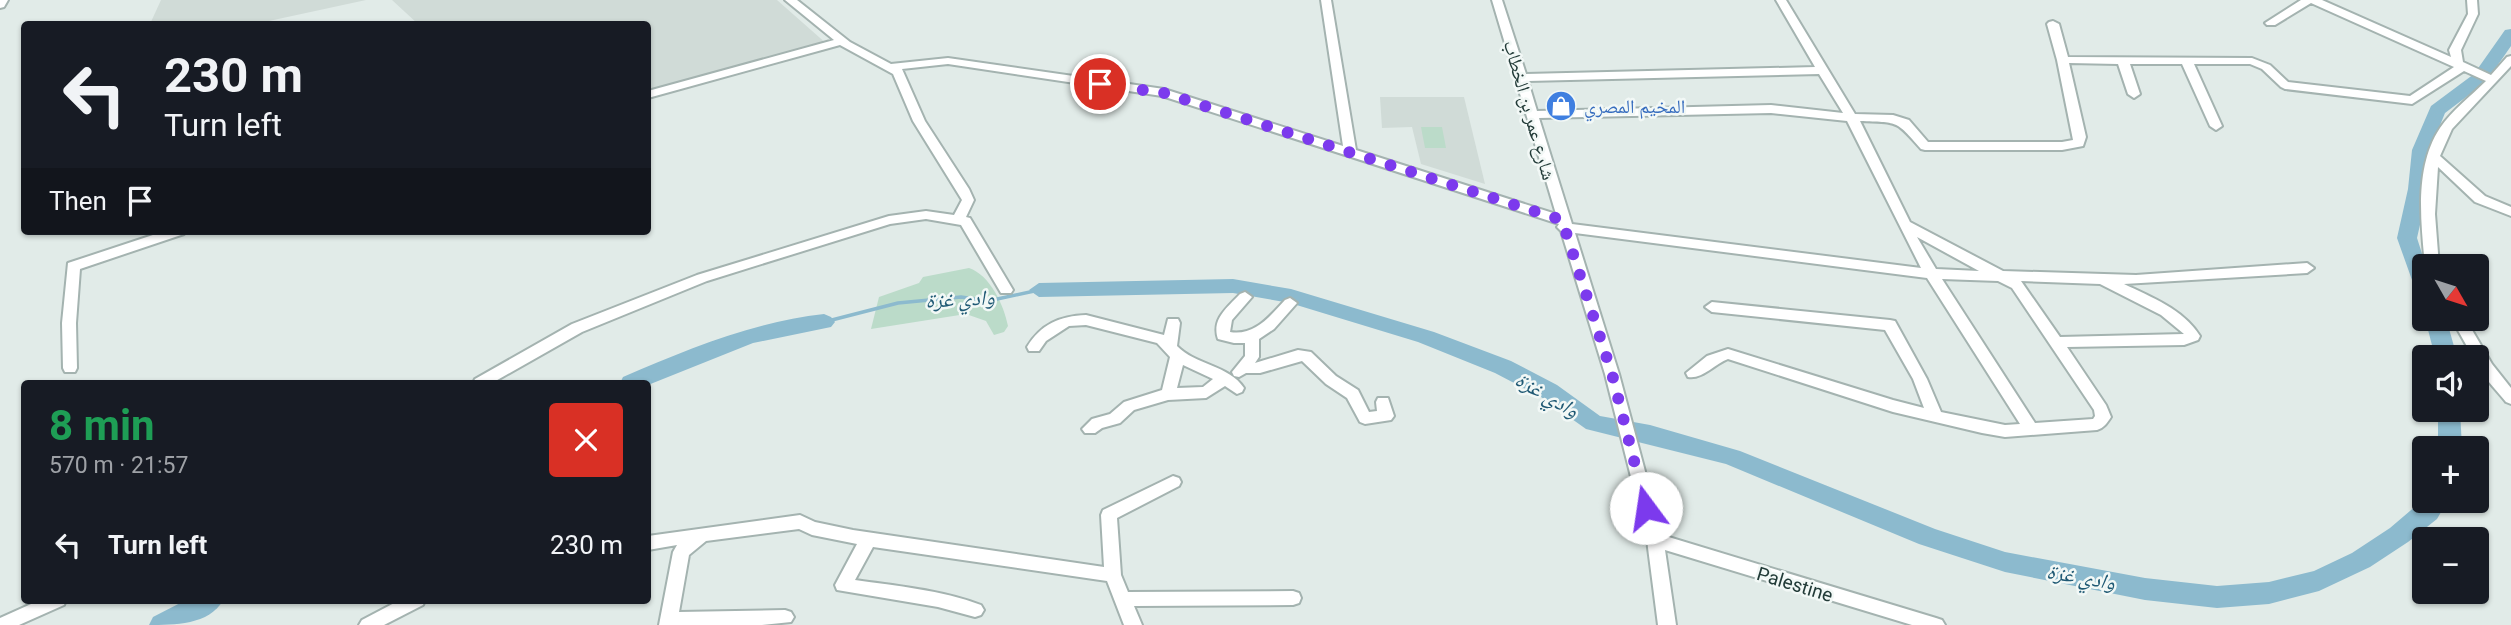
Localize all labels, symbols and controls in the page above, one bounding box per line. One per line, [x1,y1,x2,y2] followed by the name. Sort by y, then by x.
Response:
[1499,38,1560,183] street label: شارع عمر بن الخطاب
[164,47,303,104] text: 230 m
[49,49,140,140] icon: left
[1070,54,1130,114] pin
[1081,65,1119,103] icon: arrive
[1544,89,1578,123] shop icon: المخيم المصري
[1584,95,1685,122] place label: المخيم المصري
[164,106,282,144] text: Turn left
[121,182,159,220] icon: arrive
[49,186,107,216] text: Then
[2412,254,2488,331] north arrow
[2412,254,2489,604] map controls
[925,285,996,317] water label: وادي غزة
[2412,345,2489,422] button: sound
[1509,367,1583,427] water label: وادي غزة
[49,401,155,450] text: 8 min
[549,403,623,477] button: close
[2412,436,2489,513] button: +
[49,452,188,479] text: 570 m · 21:57
[1609,471,1683,545] position arrow
[49,526,87,564] icon: left
[2412,527,2489,604] button: −
[108,530,207,560] text: Turn left
[550,530,623,560] text: 230 m
[2044,559,2117,599] water label: وادي غزة
[1754,562,1836,607] street label: Palestine

